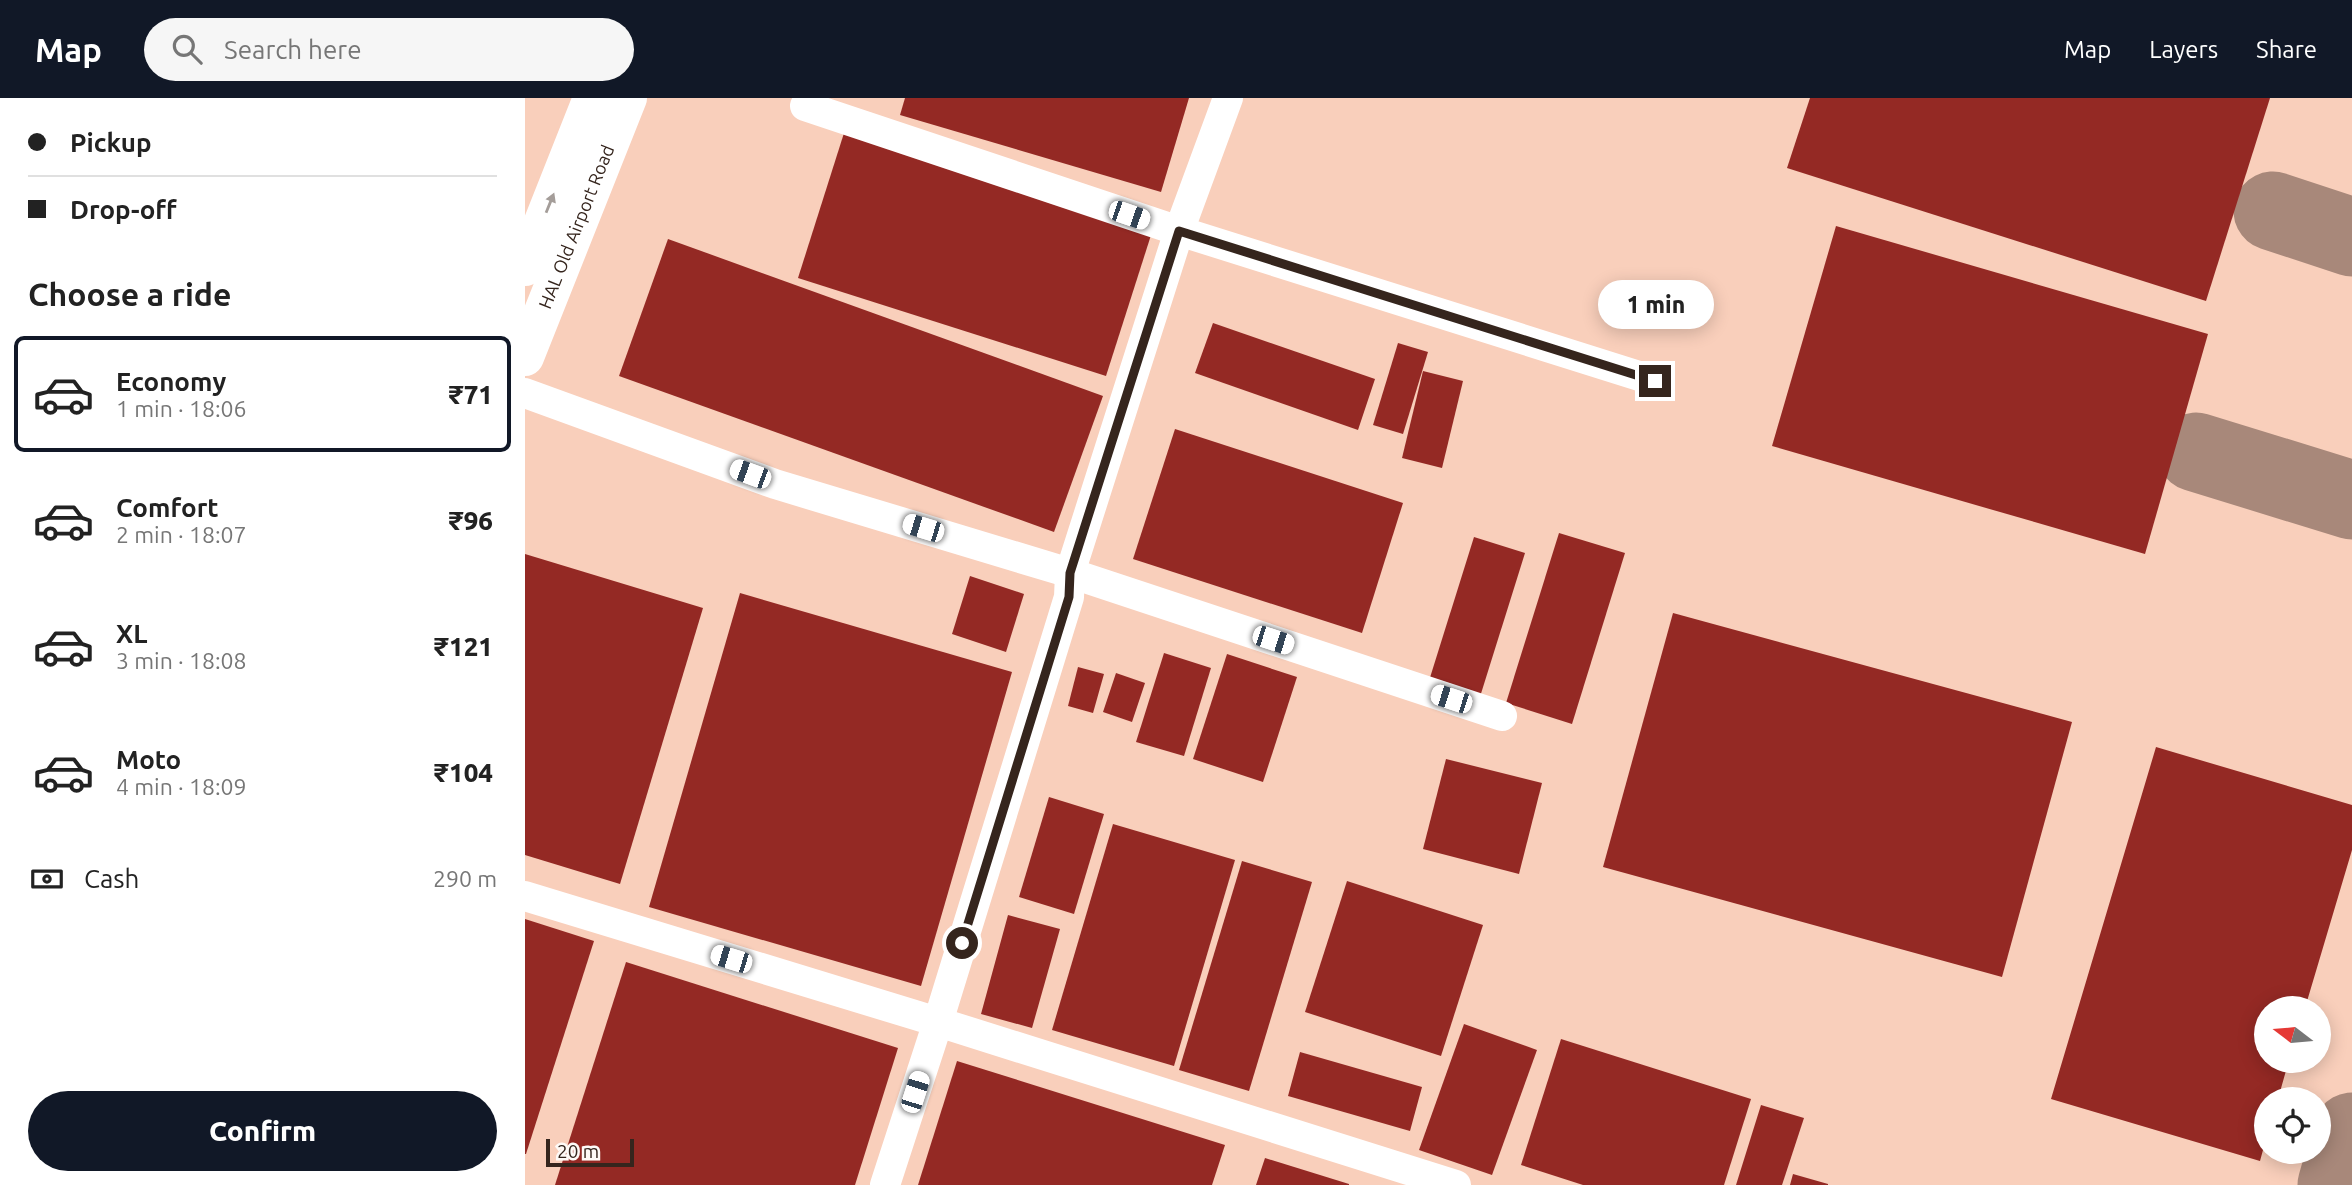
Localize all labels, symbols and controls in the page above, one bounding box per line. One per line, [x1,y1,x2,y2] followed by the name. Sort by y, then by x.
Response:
[144,18,634,81] search box
[168,30,206,68] icon: search
[35,31,102,68] text: Map
[224,35,362,64] text: Search here
[2064,36,2111,63] text: Map
[2149,36,2218,63] text: Layers
[2256,36,2317,63] text: Share
[70,128,152,157] text: Pickup
[534,142,617,311] street label: HAL Old Airport Road
[545,193,556,214] one-way arrow
[70,195,177,224] text: Drop-off
[1106,198,1153,232] car
[28,276,231,312] text: Choose a ride
[1597,280,1713,328] callout: 1 min
[1627,292,1685,317] text: 1 min
[32,363,95,426] icon: car
[1639,365,1671,397] route end
[116,367,226,396] text: Economy
[449,380,493,409] text: ₹71
[116,396,247,421] text: 1 min · 18:06
[727,457,774,491] car
[32,489,95,552] icon: car
[116,493,219,522] text: Comfort
[449,506,493,535] text: ₹96
[900,512,947,544] car
[116,522,247,547] text: 2 min · 18:07
[32,615,95,678] icon: car
[116,619,147,648] text: XL
[1250,624,1297,656] car
[434,632,493,661] text: ₹121
[116,648,247,673] text: 3 min · 18:08
[1428,683,1475,715] car
[32,741,95,804] icon: car
[116,745,181,774] text: Moto
[434,758,493,787] text: ₹104
[116,774,247,799] text: 4 min · 18:09
[28,860,66,898] icon: cash
[84,864,139,893] text: Cash
[433,866,497,891] text: 290 m
[946,927,978,959] route start
[708,943,755,975] car
[2254,996,2331,1073] north arrow
[2254,996,2331,1164] map controls
[899,1069,932,1115] car
[2254,1087,2331,1164] button: locate
[28,1091,497,1171] button: Confirm
[546,1136,633,1168] scale bar
[557,1140,599,1162] text: 20 m

